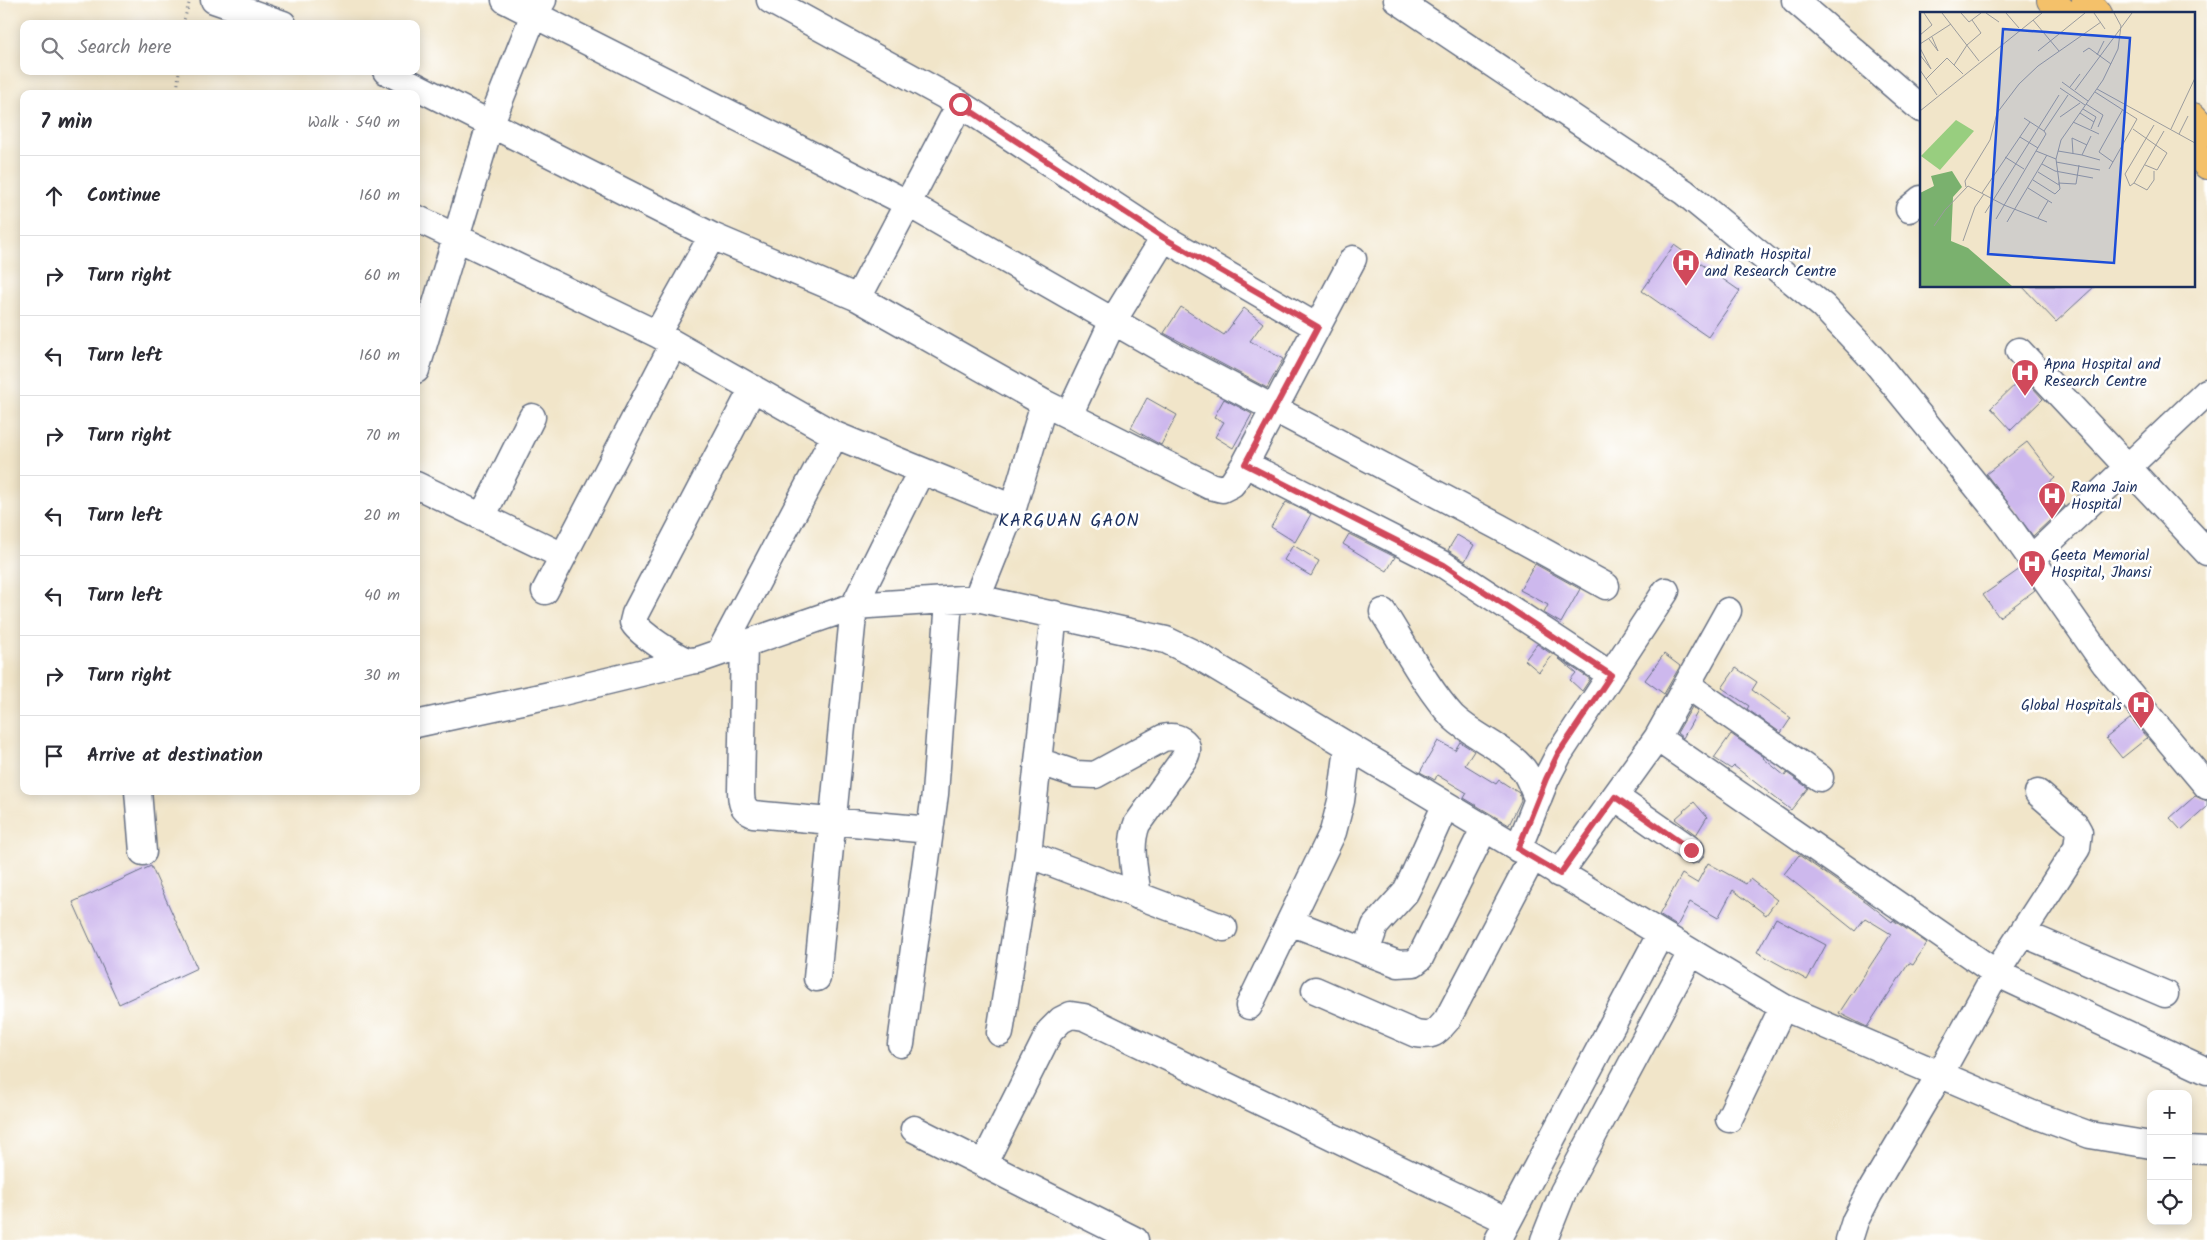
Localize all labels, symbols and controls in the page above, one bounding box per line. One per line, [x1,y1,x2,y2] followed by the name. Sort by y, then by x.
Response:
[1920,12,2194,288] inset map
[20,20,420,75] search box
[78,33,172,63] text: Search here
[38,34,66,62] icon: search
[949,93,972,116] route start
[40,106,92,139] text: 7 min
[307,110,400,135] text: Walk · 540 m
[87,181,160,211] text: Continue
[40,182,68,210] icon: ahead
[359,183,400,208] text: 160 m
[1705,243,1836,284] place label: Adinath Hospital and Research Centre
[1671,248,1701,287] hospital icon: Adinath Hospital and Research Centre
[87,261,172,291] text: Turn right
[40,262,68,290] icon: right
[364,263,400,288] text: 60 m
[87,341,162,371] text: Turn left
[40,342,68,370] icon: left
[359,343,400,368] text: 160 m
[2044,353,2161,394] place label: Apna Hospital and Research Centre
[2010,358,2040,397] hospital icon: Apna Hospital and Research Centre
[87,421,172,451] text: Turn right
[40,422,68,450] icon: right
[365,423,400,448] text: 70 m
[2071,476,2137,517] place label: Rama Jain Hospital
[2037,481,2067,520] hospital icon: Rama Jain Hospital
[87,501,162,531] text: Turn left
[40,502,68,530] icon: left
[364,503,400,528] text: 20 m
[998,507,1140,536] district label: KARGUAN GAON
[2051,544,2152,585] place label: Geeta Memorial Hospital, Jhansi
[2017,549,2047,588] hospital icon: Geeta Memorial Hospital, Jhansi
[87,581,162,611] text: Turn left
[40,582,68,610] icon: left
[364,583,400,608] text: 40 m
[87,661,172,691] text: Turn right
[40,662,68,690] icon: right
[364,663,400,688] text: 30 m
[2126,690,2156,729] hospital icon: Global Hospitals
[2021,694,2123,718] place label: Global Hospitals
[87,741,263,771] text: Arrive at destination
[40,742,68,770] icon: arrive
[1680,839,1703,862] route end
[2147,1090,2192,1225] map controls
[2147,1090,2192,1135] button: +
[2147,1135,2192,1180] button: −
[2147,1180,2192,1225] button: locate

